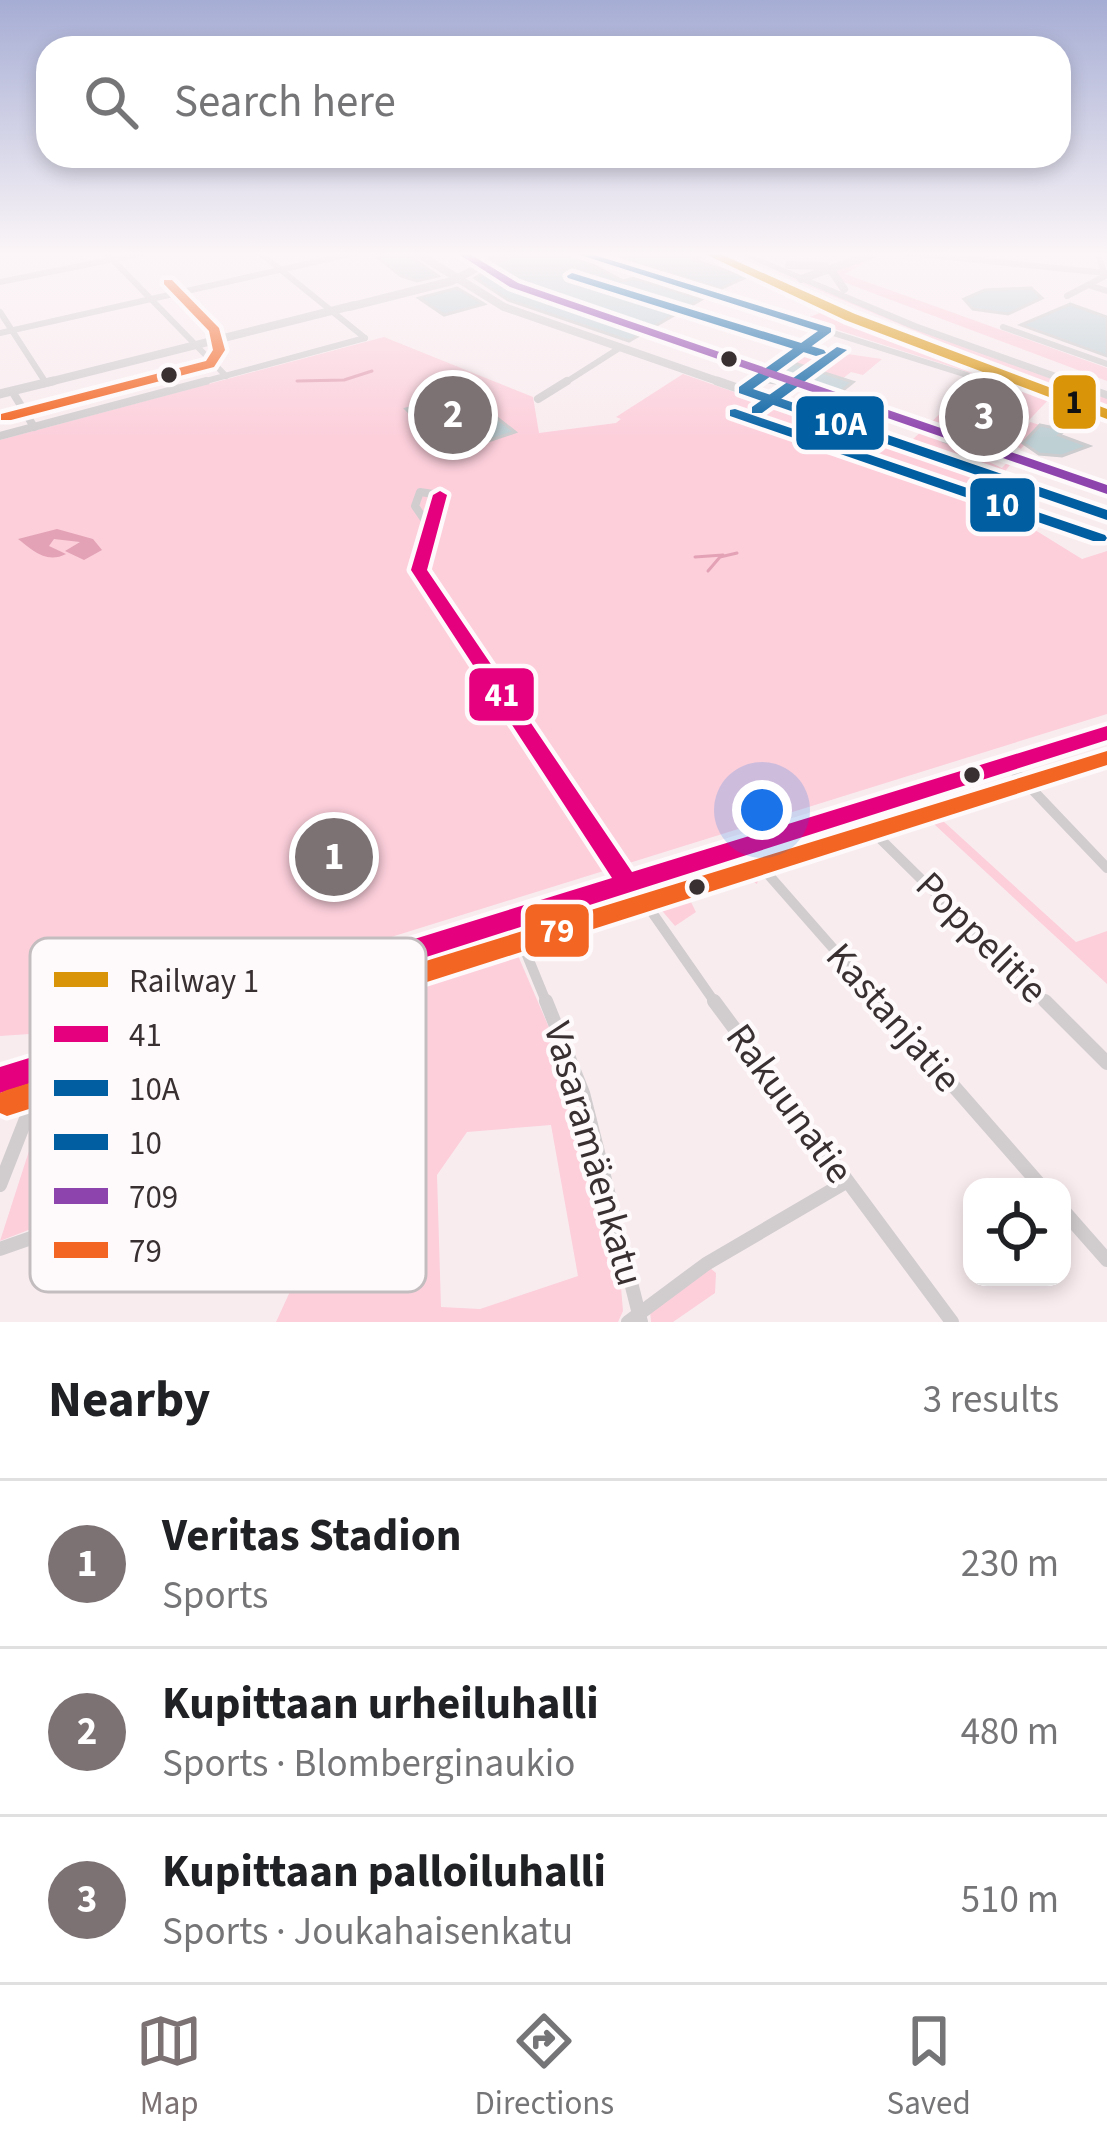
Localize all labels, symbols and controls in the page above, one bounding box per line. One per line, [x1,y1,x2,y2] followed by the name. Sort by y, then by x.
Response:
[36,36,1071,168] search box
[78,69,144,135] icon: search
[174,70,396,134] text: Search here
[718,348,740,370] unlabelled marker
[158,364,180,386] unlabelled marker
[414,370,492,460] pin: 2
[945,372,1023,462] pin: 3
[1051,373,1098,431] line badge: 1
[1065,379,1083,426] text: 1
[794,394,886,452] line badge: 10A
[813,401,868,448] text: 10A
[968,476,1037,534] line badge: 10
[985,482,1019,529] text: 10
[467,666,536,723] line badge: 41
[485,672,519,719] text: 41
[961,764,983,786] unlabelled marker
[732,780,792,840] your location
[295,812,373,902] pin: 1
[902,859,1060,1017] street label: Poppelitie
[686,876,708,898] unlabelled marker
[523,902,591,959] line badge: 79
[540,908,574,955] text: 79
[812,931,974,1105] street label: Kastanjatie
[30,938,426,1292] legend
[129,958,259,1005] text: Railway 1
[129,1012,162,1059] text: 41
[712,1013,866,1195] street label: Rakuunatie
[529,1015,657,1293] street label: Vasaramäenkatu
[129,1066,180,1113] text: 10A
[129,1120,162,1167] text: 10
[129,1174,178,1221] text: 709
[963,1178,1071,1286] map controls
[963,1178,1071,1286] button: locate
[129,1228,162,1275] text: 79
[48,1364,210,1436] text: Nearby
[923,1372,1059,1428] text: 3 results
[162,1504,462,1568] text: Veritas Stadion
[77,1536,97,1592] text: 1
[961,1536,1059,1592] text: 230 m
[162,1568,268,1624] text: Sports
[162,1672,599,1736] text: Kupittaan urheiluhalli
[77,1704,97,1760] text: 2
[961,1704,1059,1760] text: 480 m
[162,1736,575,1792] text: Sports · Blomberginaukio
[162,1840,606,1904] text: Kupittaan palloiluhalli
[77,1872,97,1928] text: 3
[961,1872,1059,1928] text: 510 m
[162,1904,573,1960] text: Sports · Joukahaisenkatu
[136,2008,202,2127] tab: Map
[475,2008,614,2127] tab: Directions
[887,2008,971,2127] tab: Saved

